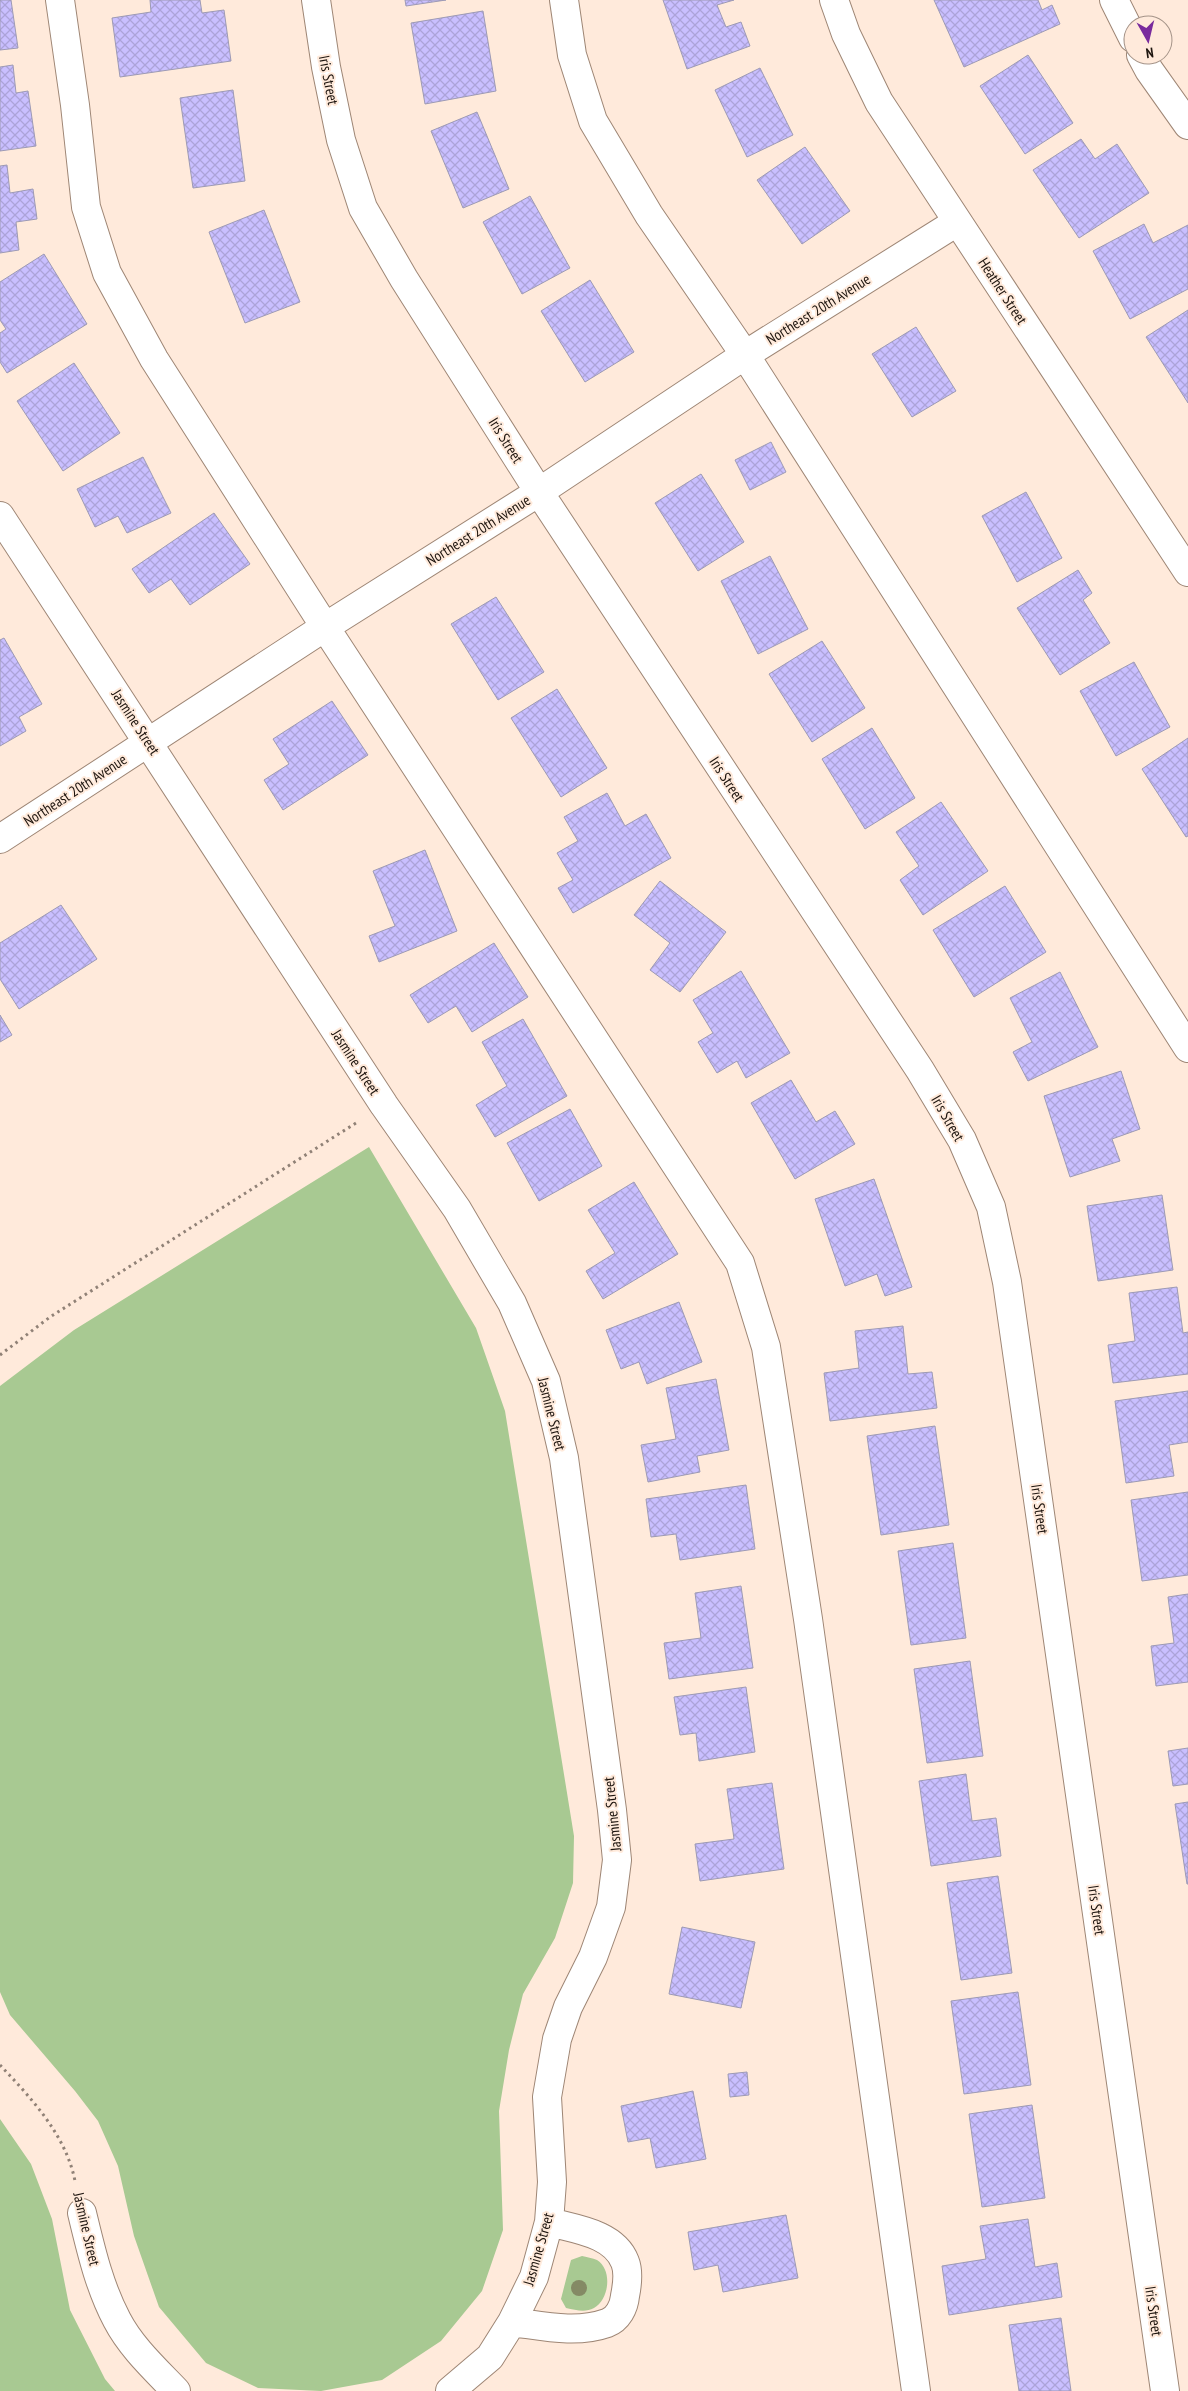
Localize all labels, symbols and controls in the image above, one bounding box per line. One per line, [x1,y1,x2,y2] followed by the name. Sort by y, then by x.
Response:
[1123,15,1173,65] north arrow
[1145,43,1155,62] text: N
[315,54,343,106] street label: Iris Street
[974,254,1032,328] street label: Heather Street
[762,269,874,349] street label: Northeast 20th Avenue
[485,414,527,466] street label: Iris Street
[422,490,534,570] street label: Northeast 20th Avenue
[107,685,164,759] street label: Jasmine Street
[20,750,130,830] street label: Northeast 20th Avenue
[705,753,749,805] street label: Iris Street
[327,1025,384,1099] street label: Jasmine Street
[927,1092,969,1144] street label: Iris Street
[534,1374,570,1453] street label: Jasmine Street
[1027,1483,1053,1535] street label: Iris Street
[599,1776,625,1853] street label: Jasmine Street
[1084,1884,1110,1936] street label: Iris Street
[69,2189,105,2268] street label: Jasmine Street
[518,2210,557,2288] street label: Jasmine Street
[1141,2285,1167,2337] street label: Iris Street

